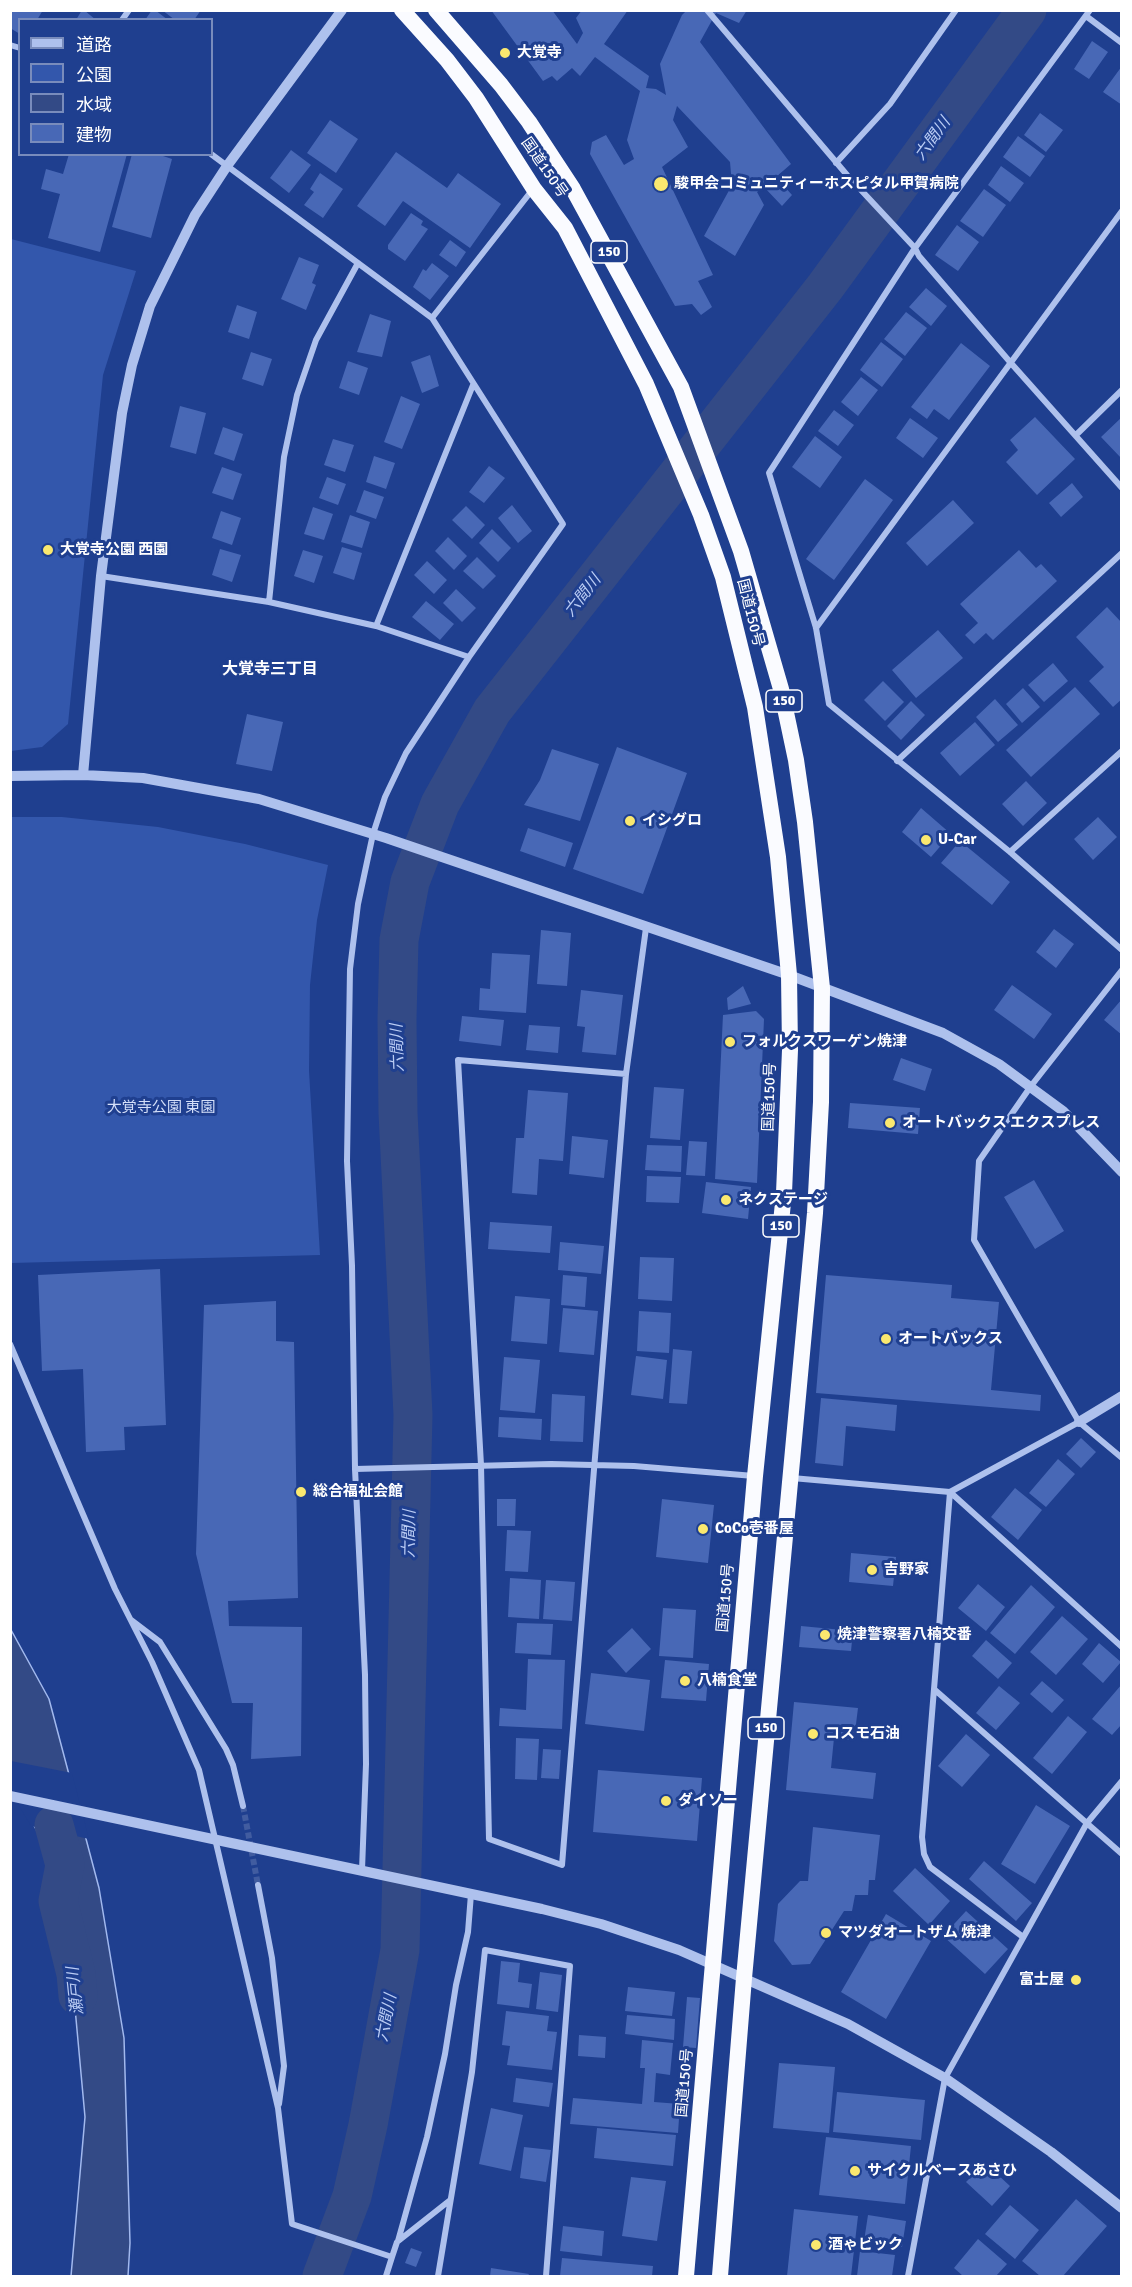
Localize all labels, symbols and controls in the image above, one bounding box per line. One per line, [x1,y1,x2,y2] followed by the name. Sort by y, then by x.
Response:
[18,18,213,156] legend
[76,34,112,56] text: 道路
[517,44,562,62] place label: 大覚寺
[498,46,512,60] marker: 大覚寺
[76,64,112,86] text: 公園
[76,94,112,116] text: 水域
[911,114,955,164] water label: 六間川
[76,124,112,146] text: 建物
[517,134,571,202] street label: 国道150号
[652,175,670,193] marker: 駿甲会コミュニティーホスピタル甲賀病院
[674,175,959,193] place label: 駿甲会コミュニティーホスピタル甲賀病院
[591,241,627,263] road number: 150
[60,541,168,559] place label: 大覚寺公園 西園
[41,543,55,557] marker: 大覚寺公園 西園
[561,571,605,621] water label: 六間川
[733,577,767,649] street label: 国道150号
[222,660,318,680] district label: 大覚寺三丁目
[766,690,802,712] road number: 150
[642,812,702,830] place label: イシグロ
[623,814,637,828] marker: イシグロ
[938,831,977,849] place label: U-Car
[919,833,933,847] marker: U-Car
[388,1024,408,1072] water label: 六間川
[742,1033,907,1051] place label: フォルクスワーゲン焼津
[723,1035,737,1049] marker: フォルクスワーゲン焼津
[760,1062,780,1132] street label: 国道150号
[107,1099,215,1117] park label: 大覚寺公園 東園
[902,1114,1100,1132] place label: オートバックス エクスプレス
[883,1116,897,1130] marker: オートバックス エクスプレス
[738,1191,828,1209] place label: ネクステージ
[719,1193,733,1207] marker: ネクステージ
[763,1215,799,1237] road number: 150
[898,1330,1003,1348] place label: オートバックス
[879,1332,893,1346] marker: オートバックス
[313,1483,403,1501] place label: 総合福祉会館
[294,1485,308,1499] marker: 総合福祉会館
[400,1510,420,1558] water label: 六間川
[715,1520,794,1538] place label: CoCo壱番屋
[696,1522,710,1536] marker: CoCo壱番屋
[884,1561,929,1579] place label: 吉野家
[714,1563,738,1633] street label: 国道150号
[865,1563,879,1577] marker: 吉野家
[837,1626,972,1644] place label: 焼津警察署八楠交番
[818,1628,832,1642] marker: 焼津警察署八楠交番
[697,1672,757,1690] place label: 八楠食堂
[678,1674,692,1688] marker: 八楠食堂
[748,1717,784,1739] road number: 150
[825,1725,900,1743] place label: コスモ石油
[806,1727,820,1741] marker: コスモ石油
[678,1792,738,1810] place label: ダイソー
[659,1794,673,1808] marker: ダイソー
[838,1924,991,1942] place label: マツダオートザム 焼津
[819,1926,833,1940] marker: マツダオートザム 焼津
[64,1966,88,2016] water label: 瀬戸川
[1019,1971,1064,1989] place label: 富士屋
[1069,1973,1083,1987] marker: 富士屋
[373,1993,401,2043] water label: 六間川
[673,2048,697,2118] street label: 国道150号
[867,2162,1017,2180] place label: サイクルベースあさひ
[848,2164,862,2178] marker: サイクルベースあさひ
[828,2236,903,2254] place label: 酒ゃビック
[809,2238,823,2252] marker: 酒ゃビック

